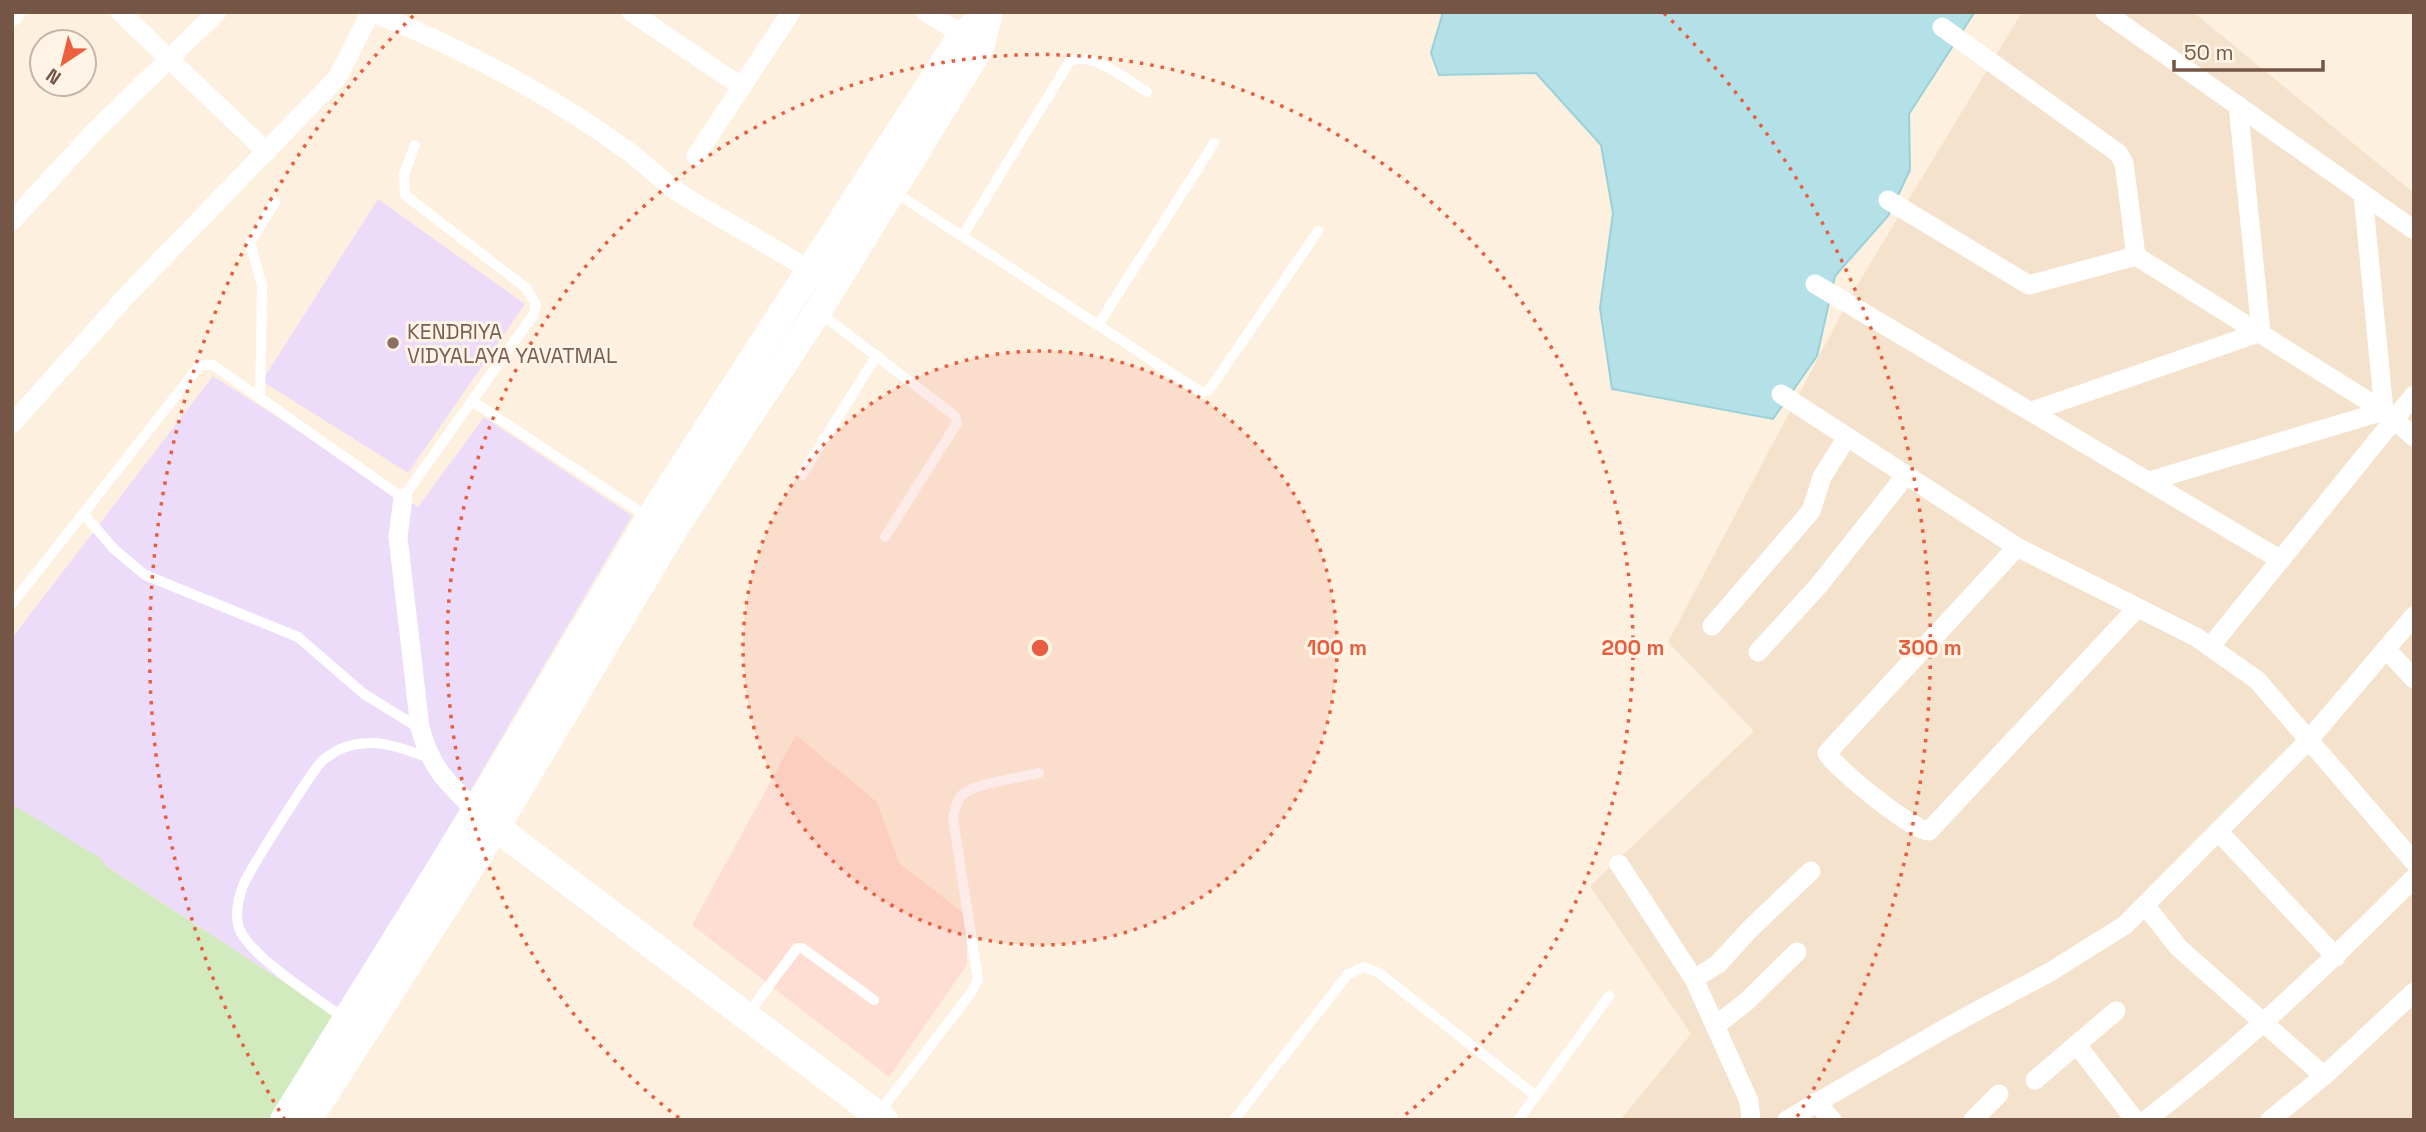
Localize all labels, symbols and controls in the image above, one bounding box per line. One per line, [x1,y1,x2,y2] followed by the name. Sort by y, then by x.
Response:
[28,28,98,98] north arrow
[2174,28,2323,72] scale bar
[2184,39,2234,66] text: 50 m
[41,63,66,90] text: N
[407,318,617,369] place label: KENDRIYA VIDYALAYA YAVATMAL
[385,335,401,351] marker: KENDRIYA VIDYALAYA YAVATMAL
[1307,634,1367,661] text: 100 m
[1602,634,1664,661] text: 200 m
[1898,634,1962,661] text: 300 m
[1028,636,1052,660] centre of rings

